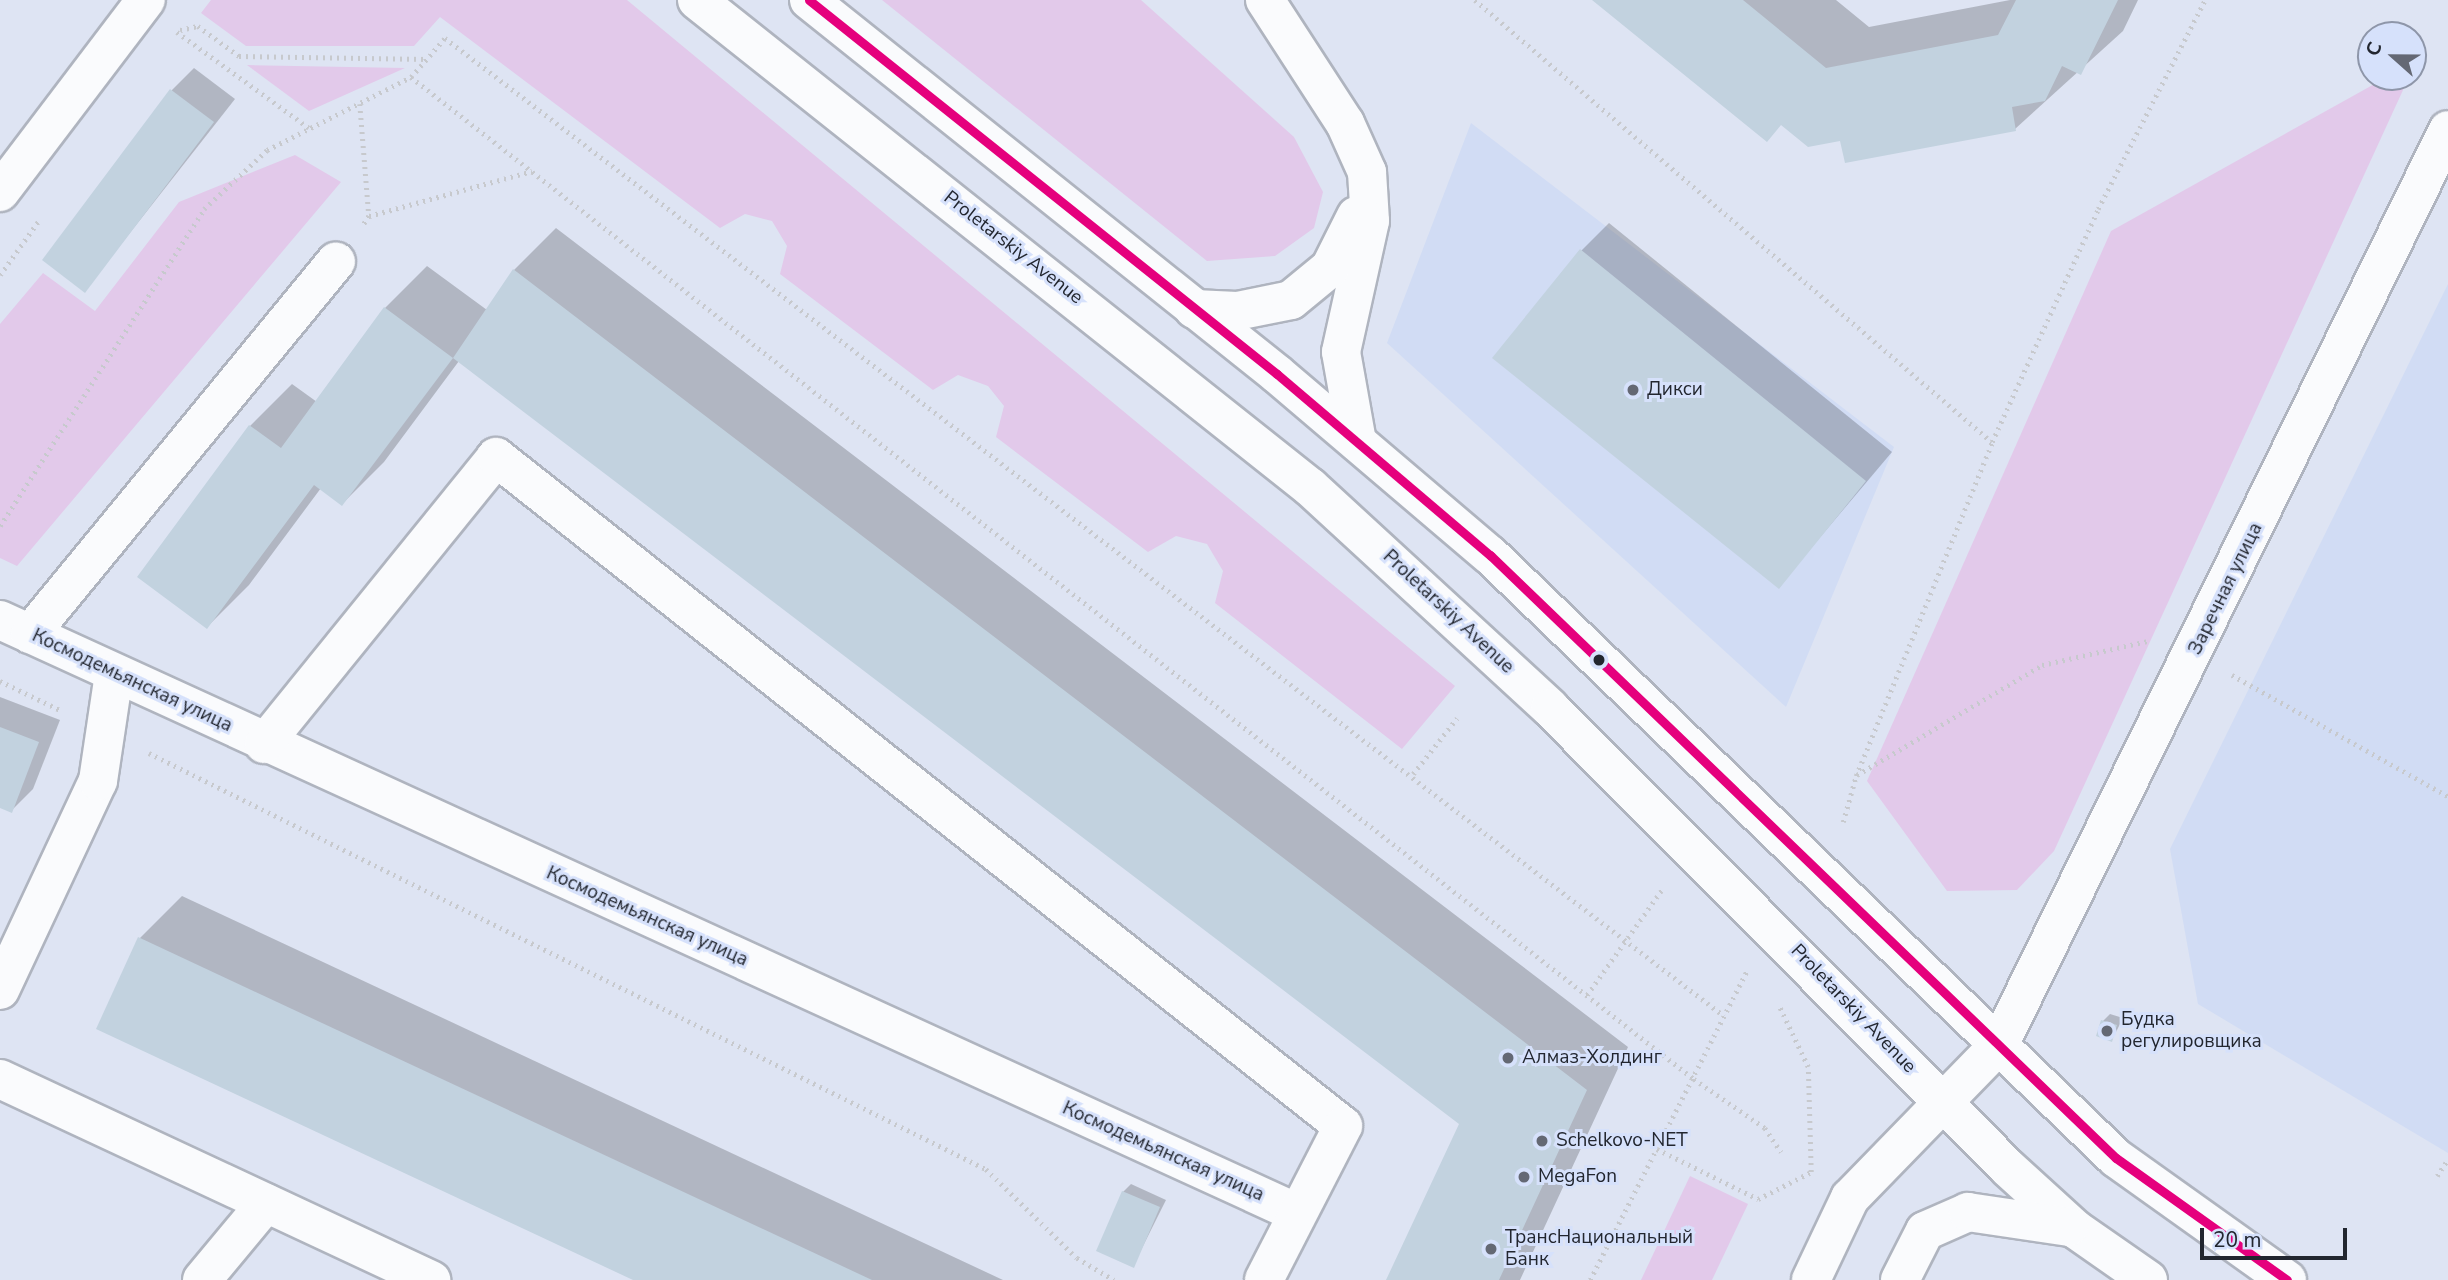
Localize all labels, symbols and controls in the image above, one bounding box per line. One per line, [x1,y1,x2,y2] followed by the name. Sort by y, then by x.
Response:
[2357,21,2427,91] north arrow
[2360,39,2389,60] text: С
[939,187,1087,309] street label: Proletarskiy Avenue
[1647,379,1703,401] place label: Дикси
[1625,382,1641,398] marker: Дикси
[2184,519,2268,659] street label: Заречная улица
[1378,546,1518,678] street label: Proletarskiy Avenue
[28,625,236,737] street label: Космодемьянская улица
[1592,653,1606,667] unlabelled marker
[543,862,751,972] street label: Космодемьянская улица
[1786,940,1920,1078] street label: Proletarskiy Avenue
[2121,1009,2262,1053] place label: Будка регулировщика
[2099,1023,2115,1039] marker: Будка регулировщика
[1522,1047,1662,1069] place label: Алмаз-Холдинг
[1500,1050,1516,1066] marker: Алмаз-Холдинг
[1059,1097,1267,1207] street label: Космодемьянская улица
[1556,1130,1688,1152] place label: Schelkovo-NET
[1534,1133,1550,1149] marker: Schelkovo-NET
[1538,1166,1617,1188] place label: MegaFon
[1516,1169,1532,1185] marker: MegaFon
[2203,1214,2350,1258] scale bar
[2213,1226,2262,1254] text: 20 m
[1505,1227,1693,1271] place label: ТрансНациональный Банк
[1483,1241,1499,1257] marker: ТрансНациональный Банк

